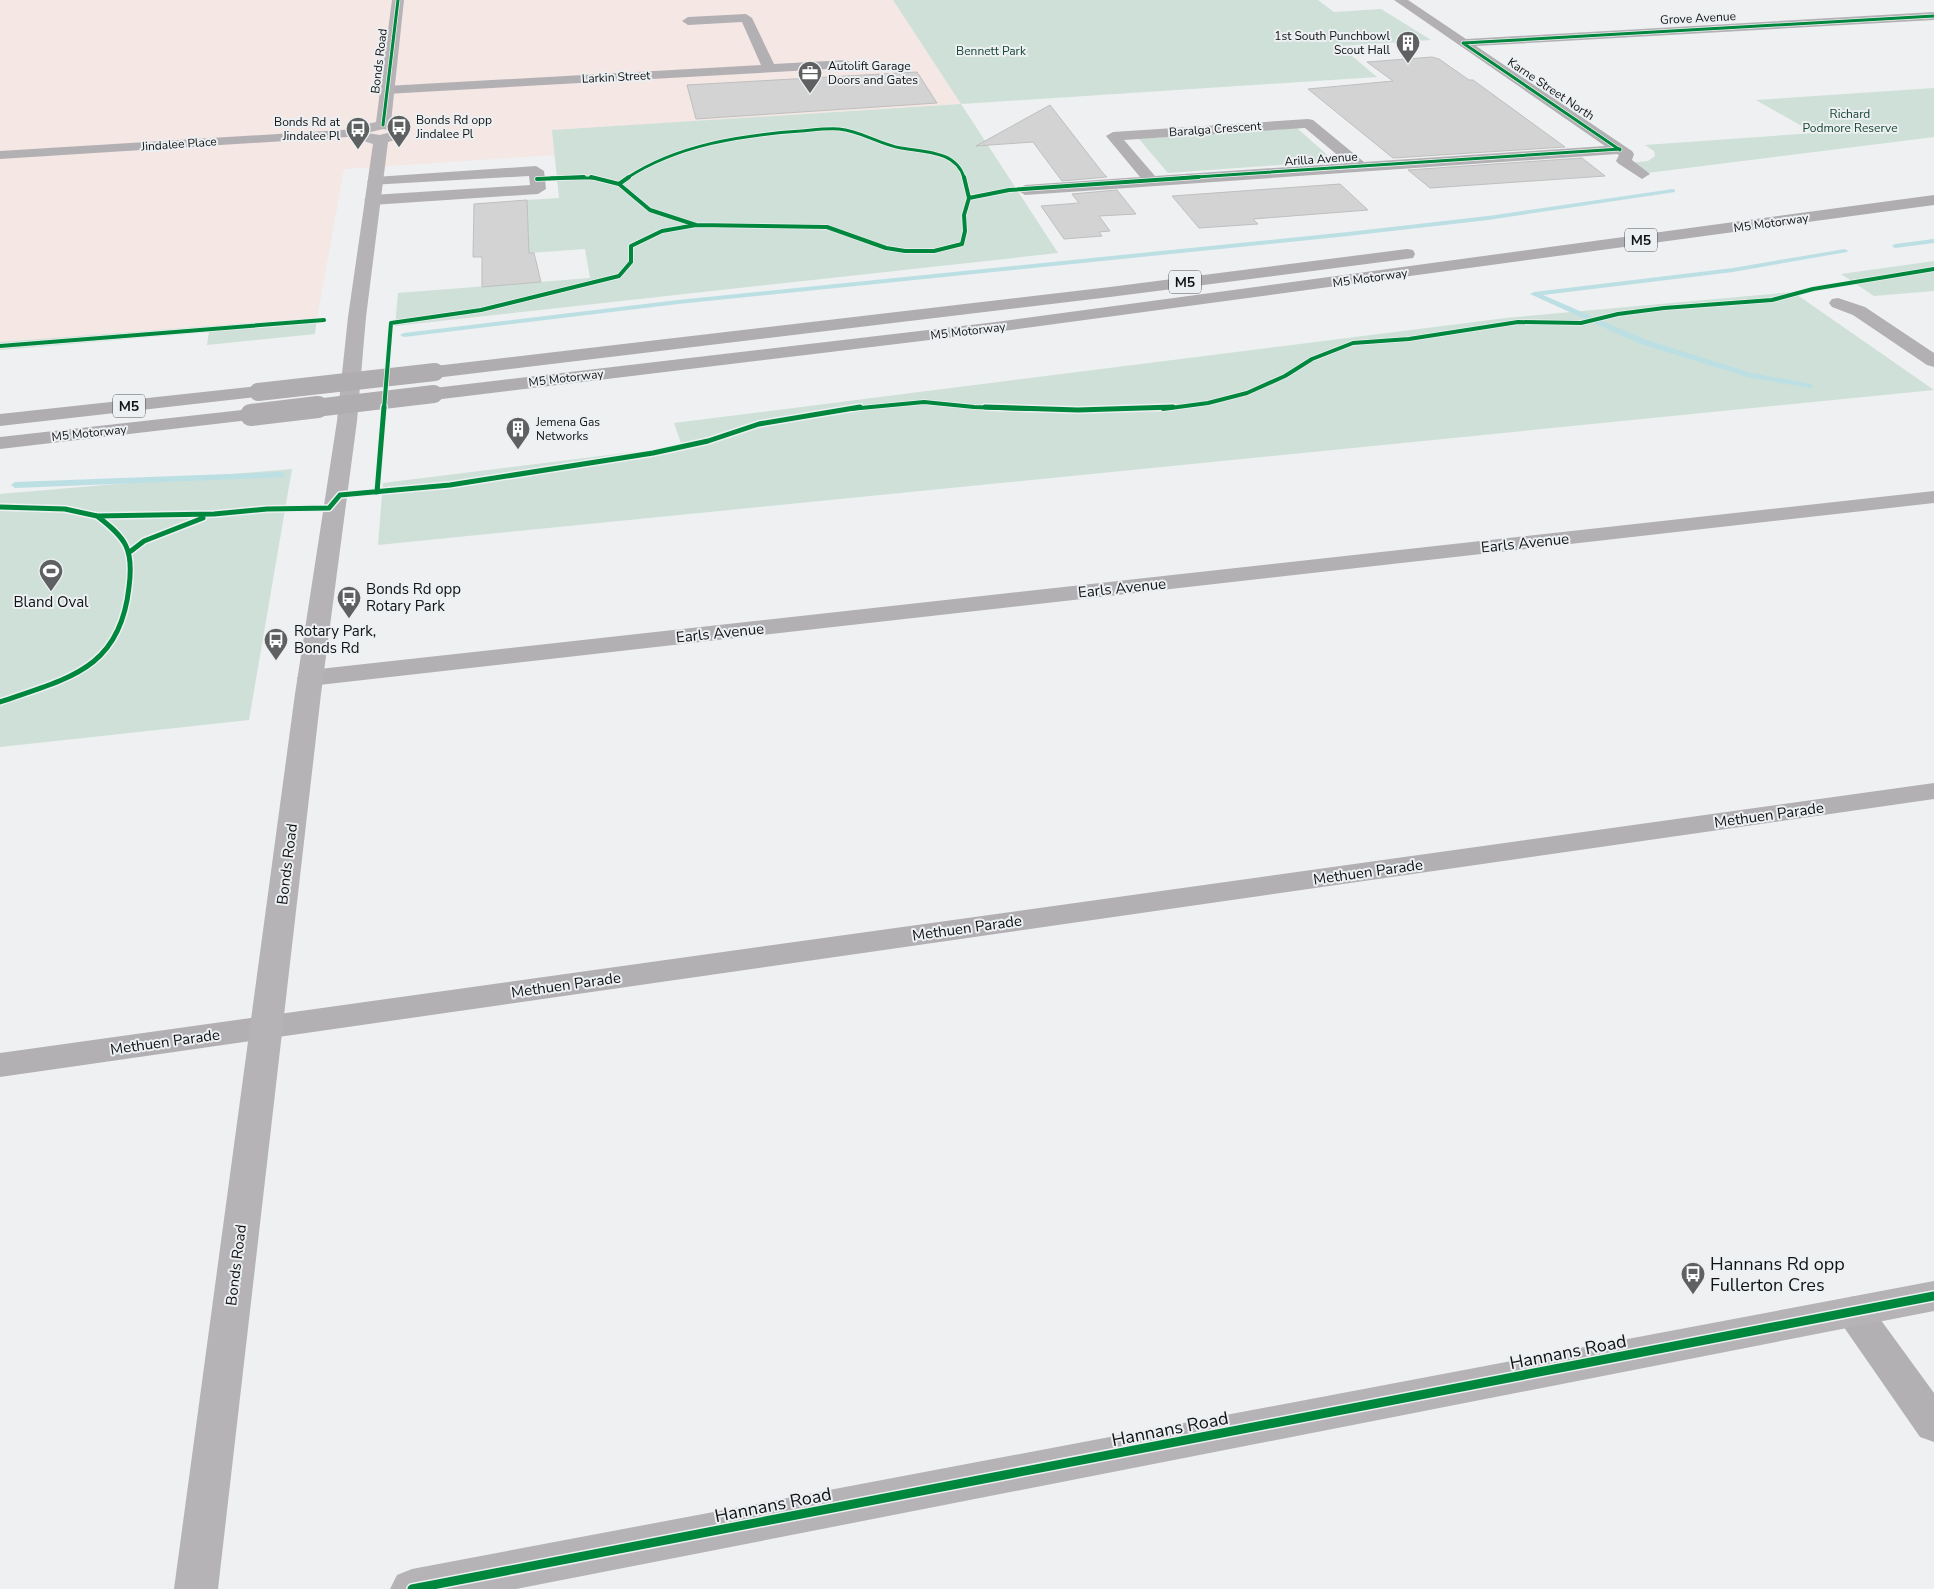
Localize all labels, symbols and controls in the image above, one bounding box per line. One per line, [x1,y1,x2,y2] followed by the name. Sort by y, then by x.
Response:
[1660,8,1736,28] street label: Grove Avenue
[367,28,391,94] street label: Bonds Road
[1274,28,1390,58] place label: 1st South Punchbowl Scout Hall
[1395,30,1421,64] building icon: 1st South Punchbowl Scout Hall
[956,43,1027,59] park label: Bennett Park
[1504,54,1598,124] street label: Karne Street North
[828,58,918,88] place label: Autolift Garage Doors and Gates
[797,60,823,94] office icon: Autolift Garage Doors and Gates
[581,67,651,87] street label: Larkin Street
[1802,106,1898,136] park label: Richard Podmore Reserve
[415,112,492,142] place label: Bonds Rd opp Jindalee Pl
[274,114,341,144] place label: Bonds Rd at Jindalee Pl
[386,114,412,148] bus stop icon: Bonds Rd opp Jindalee Pl
[345,116,371,150] bus stop icon: Bonds Rd at Jindalee Pl
[1168,118,1262,140] street label: Baralga Crescent
[140,133,217,155] street label: Jindalee Place
[1284,148,1358,170] street label: Arilla Avenue
[1733,210,1810,236] street label: M5 Motorway
[1625,228,1657,252] road number: M5
[1332,265,1409,291] street label: M5 Motorway
[1169,270,1201,294] road number: M5
[930,318,1007,344] street label: M5 Motorway
[528,365,605,391] street label: M5 Motorway
[113,394,145,418] road number: M5
[535,414,600,444] place label: Jemena Gas Networks
[505,416,531,450] building icon: Jemena Gas Networks
[51,421,128,445] street label: M5 Motorway
[1480,528,1570,558] street label: Earls Avenue
[38,558,64,592] sports icon: Bland Oval
[1077,573,1167,603] street label: Earls Avenue
[366,579,461,616] place label: Bonds Rd opp Rotary Park
[336,585,362,619] bus stop icon: Bonds Rd opp Rotary Park
[13,592,89,612] place label: Bland Oval
[675,618,765,648] street label: Earls Avenue
[294,621,376,658] place label: Rotary Park, Bonds Rd
[263,627,289,661] bus stop icon: Rotary Park, Bonds Rd
[1713,797,1825,833] street label: Methuen Parade
[272,822,302,906] street label: Bonds Road
[1312,854,1424,890] street label: Methuen Parade
[911,910,1023,946] street label: Methuen Parade
[510,967,622,1003] street label: Methuen Parade
[109,1024,221,1060] street label: Methuen Parade
[221,1223,251,1307] street label: Bonds Road
[1710,1252,1845,1297] place label: Hannans Rd opp Fullerton Cres
[1680,1261,1706,1295] bus stop icon: Hannans Rd opp Fullerton Cres
[1507,1329,1629,1375] street label: Hannans Road
[1109,1406,1231,1452] street label: Hannans Road
[712,1482,834,1528] street label: Hannans Road

